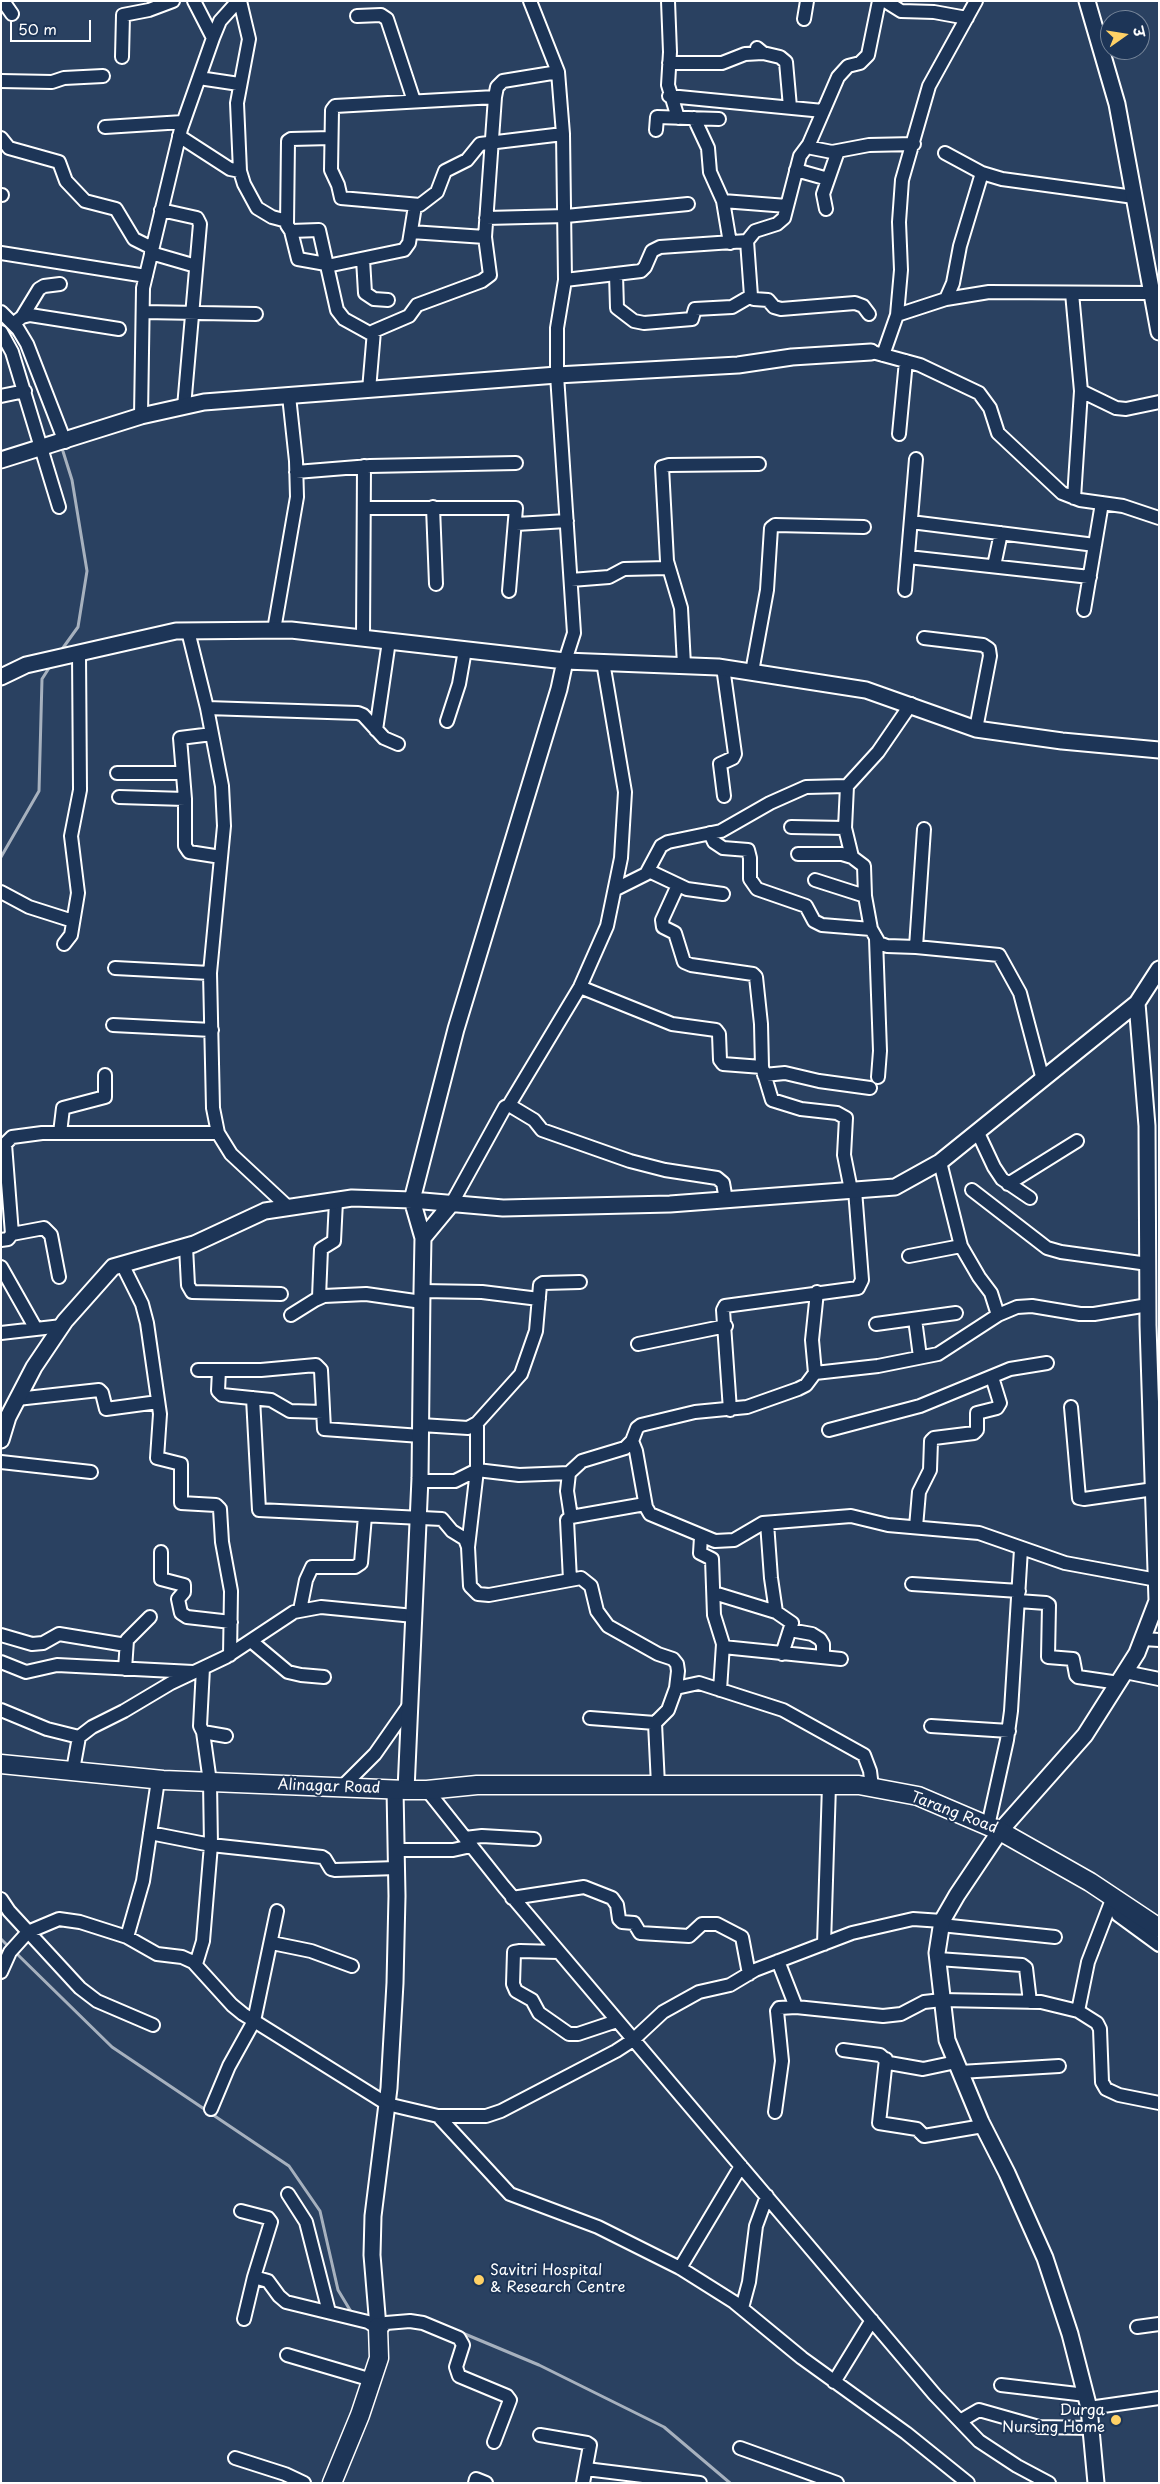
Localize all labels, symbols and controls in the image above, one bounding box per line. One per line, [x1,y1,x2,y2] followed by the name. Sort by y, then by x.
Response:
[12,10,94,42] scale bar
[1100,10,1150,60] north arrow
[18,17,57,40] text: 50 m
[1128,25,1150,39] text: उ
[277,1776,381,1798] street label: Alinagar Road
[908,1788,1000,1838] street label: Tarang Road
[490,2262,625,2297] place label: Savitri Hospital & Research Centre
[472,2273,486,2287] marker: Savitri Hospital & Research Centre
[1002,2402,1105,2437] place label: Durga Nursing Home
[1109,2413,1123,2427] marker: Durga Nursing Home

